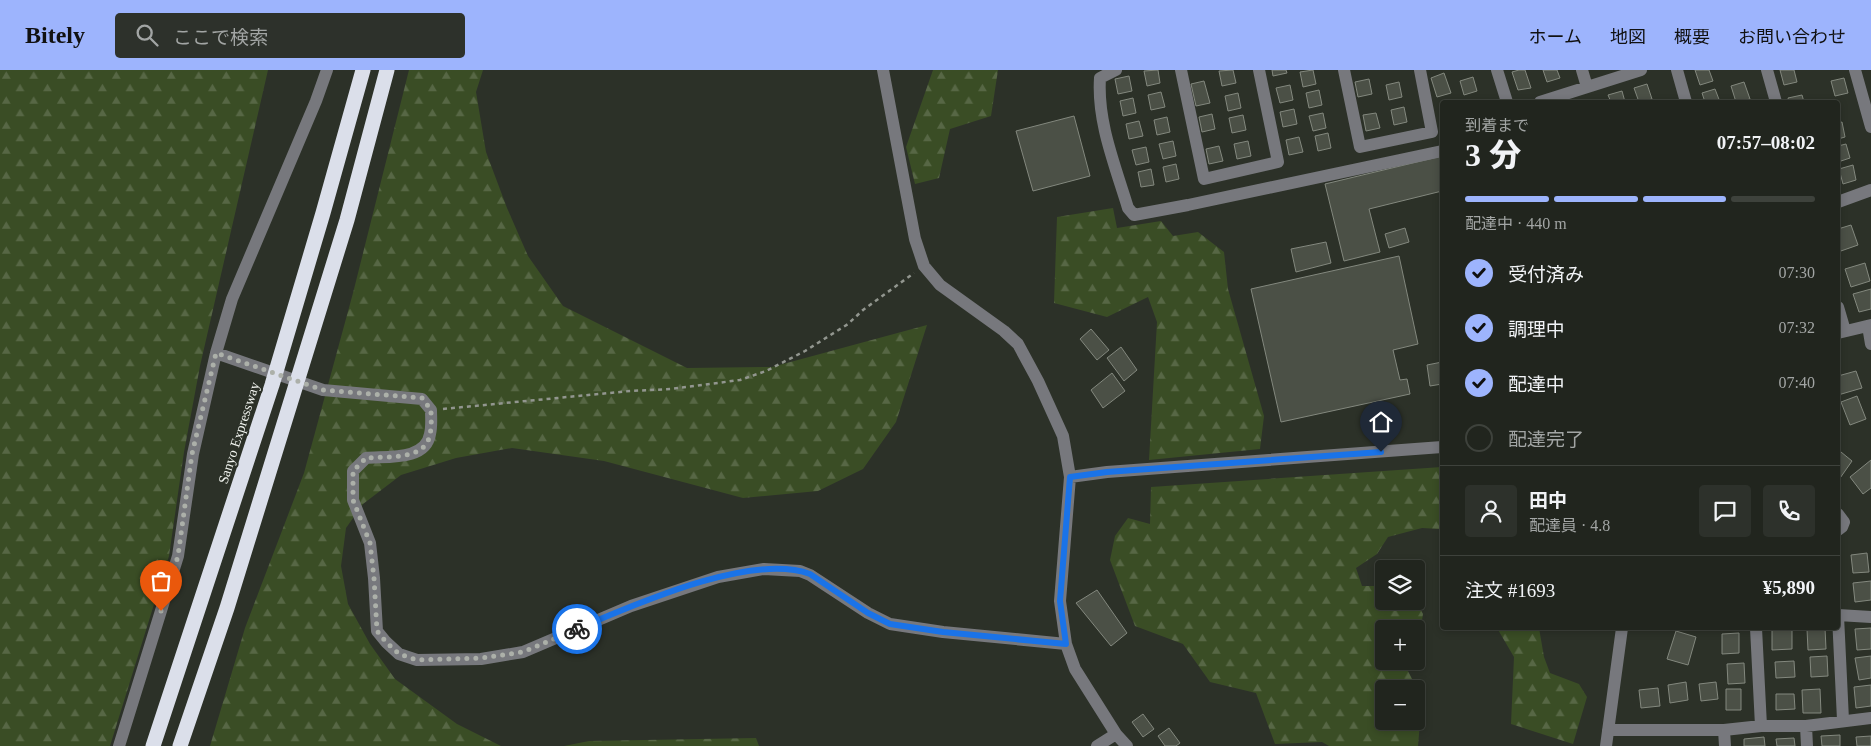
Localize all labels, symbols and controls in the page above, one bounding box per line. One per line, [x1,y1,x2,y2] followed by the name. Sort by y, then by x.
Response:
[115,13,465,58] search box
[133,21,161,49] icon: search
[25,22,85,48] text: Bitely
[173,27,268,48] text: ここで検索
[1529,27,1582,47] text: ホーム
[1610,27,1646,47] text: 地図
[1674,27,1710,47] text: 概要
[1738,27,1846,47] text: お問い合わせ
[1465,117,1529,134] text: 到着まで
[1717,132,1815,153] text: 07:57–08:02
[1465,137,1521,173] text: 3 分
[1465,215,1567,232] text: 配達中 · 440 m
[1465,259,1493,287] icon: check
[1508,264,1584,285] text: 受付済み
[1779,264,1815,281] text: 07:30
[1465,314,1493,342] icon: check
[1508,319,1565,340] text: 調理中
[1779,319,1815,336] text: 07:32
[1465,369,1493,397] icon: check
[1508,374,1565,395] text: 配達中
[1779,374,1815,391] text: 07:40
[215,380,263,486] street label: Sanyo Expressway
[1360,401,1402,452] pin
[1367,408,1395,436] icon: home
[1508,429,1584,450] text: 配達完了
[1465,485,1517,537] button: person
[1699,485,1751,537] button: chat
[1763,485,1815,537] button: phone
[1529,490,1567,511] text: 田中
[1529,517,1610,534] text: 配達員 · 4.8
[140,560,182,611] pin
[1375,560,1425,730] map controls
[1375,560,1425,610] button: layers
[147,567,175,595] icon: bag
[1763,577,1815,598] text: ¥5,890
[1465,580,1555,601] text: 注文 #1693
[552,604,602,654] courier
[563,615,591,643] icon: bike
[1375,620,1425,670] button: +
[1375,680,1425,730] button: −

